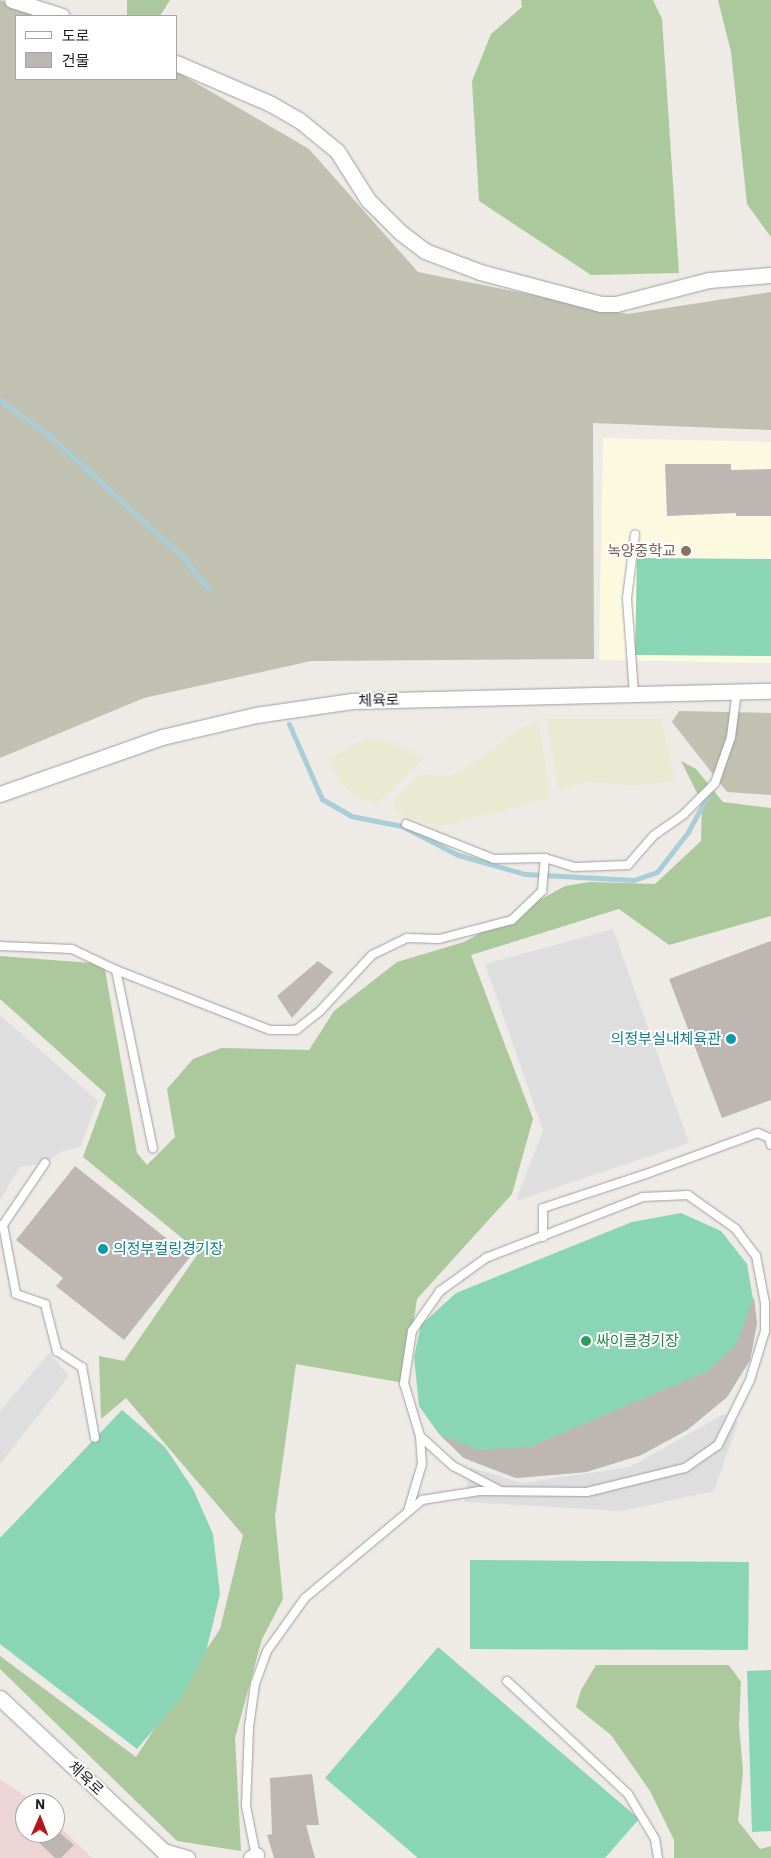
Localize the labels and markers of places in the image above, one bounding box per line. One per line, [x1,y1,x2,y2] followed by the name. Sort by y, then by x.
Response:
[607,542,676,560] place label: 녹양중학교
[680,545,692,557] marker: 녹양중학교
[611,1030,721,1048] place label: 의정부실내체육관
[725,1033,737,1045] marker: 의정부실내체육관
[113,1240,223,1258] place label: 의정부컬링경기장
[97,1243,109,1255] marker: 의정부컬링경기장
[596,1332,679,1350] place label: 싸이클경기장
[580,1335,592,1347] marker: 싸이클경기장

